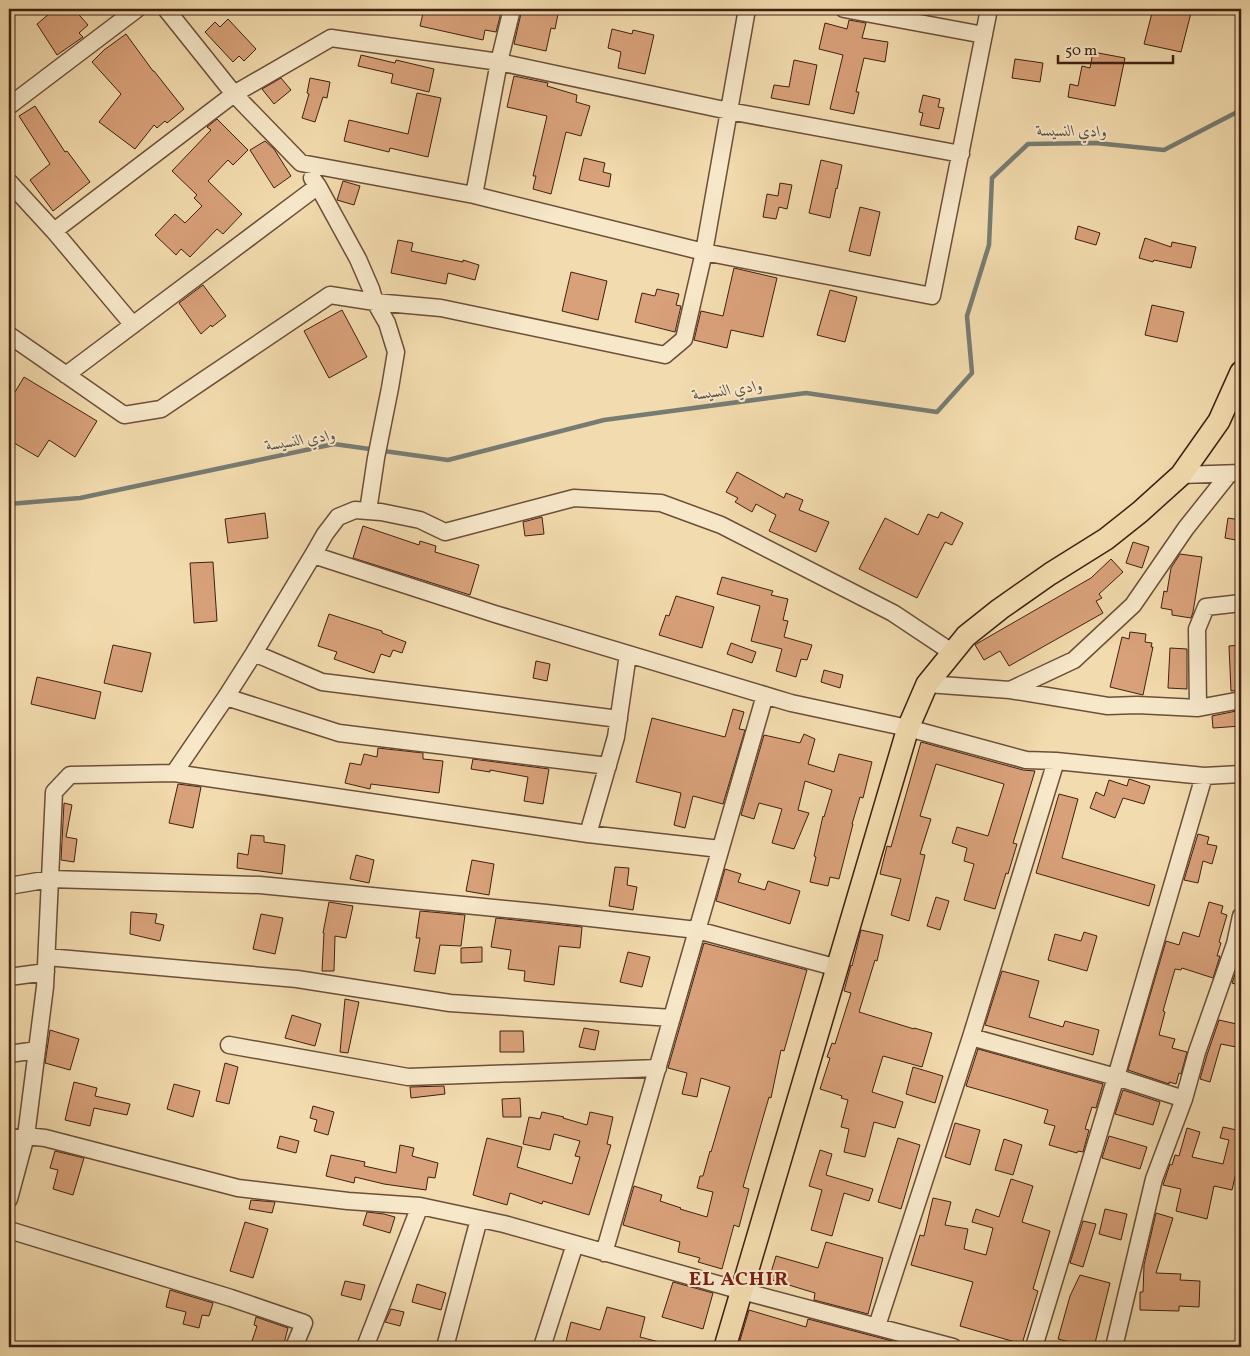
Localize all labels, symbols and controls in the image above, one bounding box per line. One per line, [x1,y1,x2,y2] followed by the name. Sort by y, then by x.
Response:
[1058,32,1172,64] scale bar
[1065,41,1097,62] text: 50 m
[1035,120,1107,144] water label: وادي النسيسة
[690,375,764,407] water label: وادي النسيسة
[262,425,338,458] water label: وادي النسيسة
[689,1266,789,1294] district label: EL ACHIR

